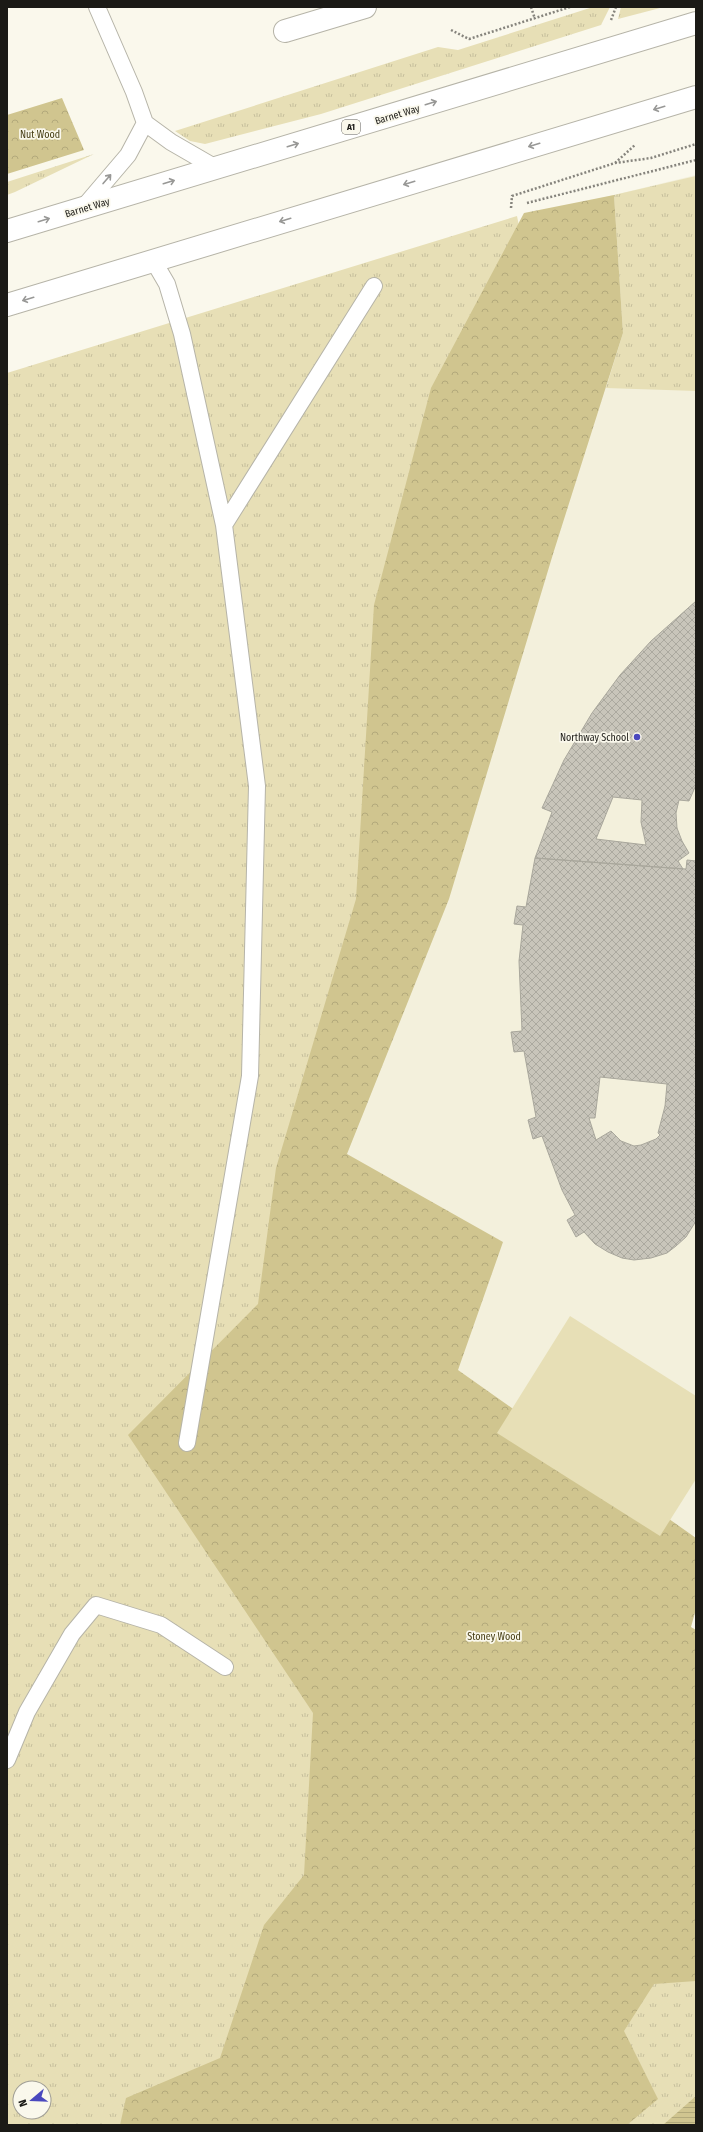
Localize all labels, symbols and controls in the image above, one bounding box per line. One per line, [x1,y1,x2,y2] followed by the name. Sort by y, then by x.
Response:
[424,99,437,106] one-way arrow
[373,102,422,127] street label: Barnet Way
[652,105,665,112] one-way arrow
[342,120,360,134] road number: A1
[20,129,60,141] park label: Nut Wood
[286,141,299,148] one-way arrow
[528,142,541,149] one-way arrow
[103,174,112,184] one-way arrow
[162,178,175,185] one-way arrow
[403,180,416,187] one-way arrow
[63,195,112,220] street label: Barnet Way
[38,216,51,223] one-way arrow
[279,217,292,224] one-way arrow
[22,296,35,303] one-way arrow
[560,732,629,744] place label: Northway School
[632,732,642,742] marker: Northway School
[467,1631,521,1643] park label: Stoney Wood
[12,2080,52,2120] north arrow
[16,2098,30,2108] text: N

